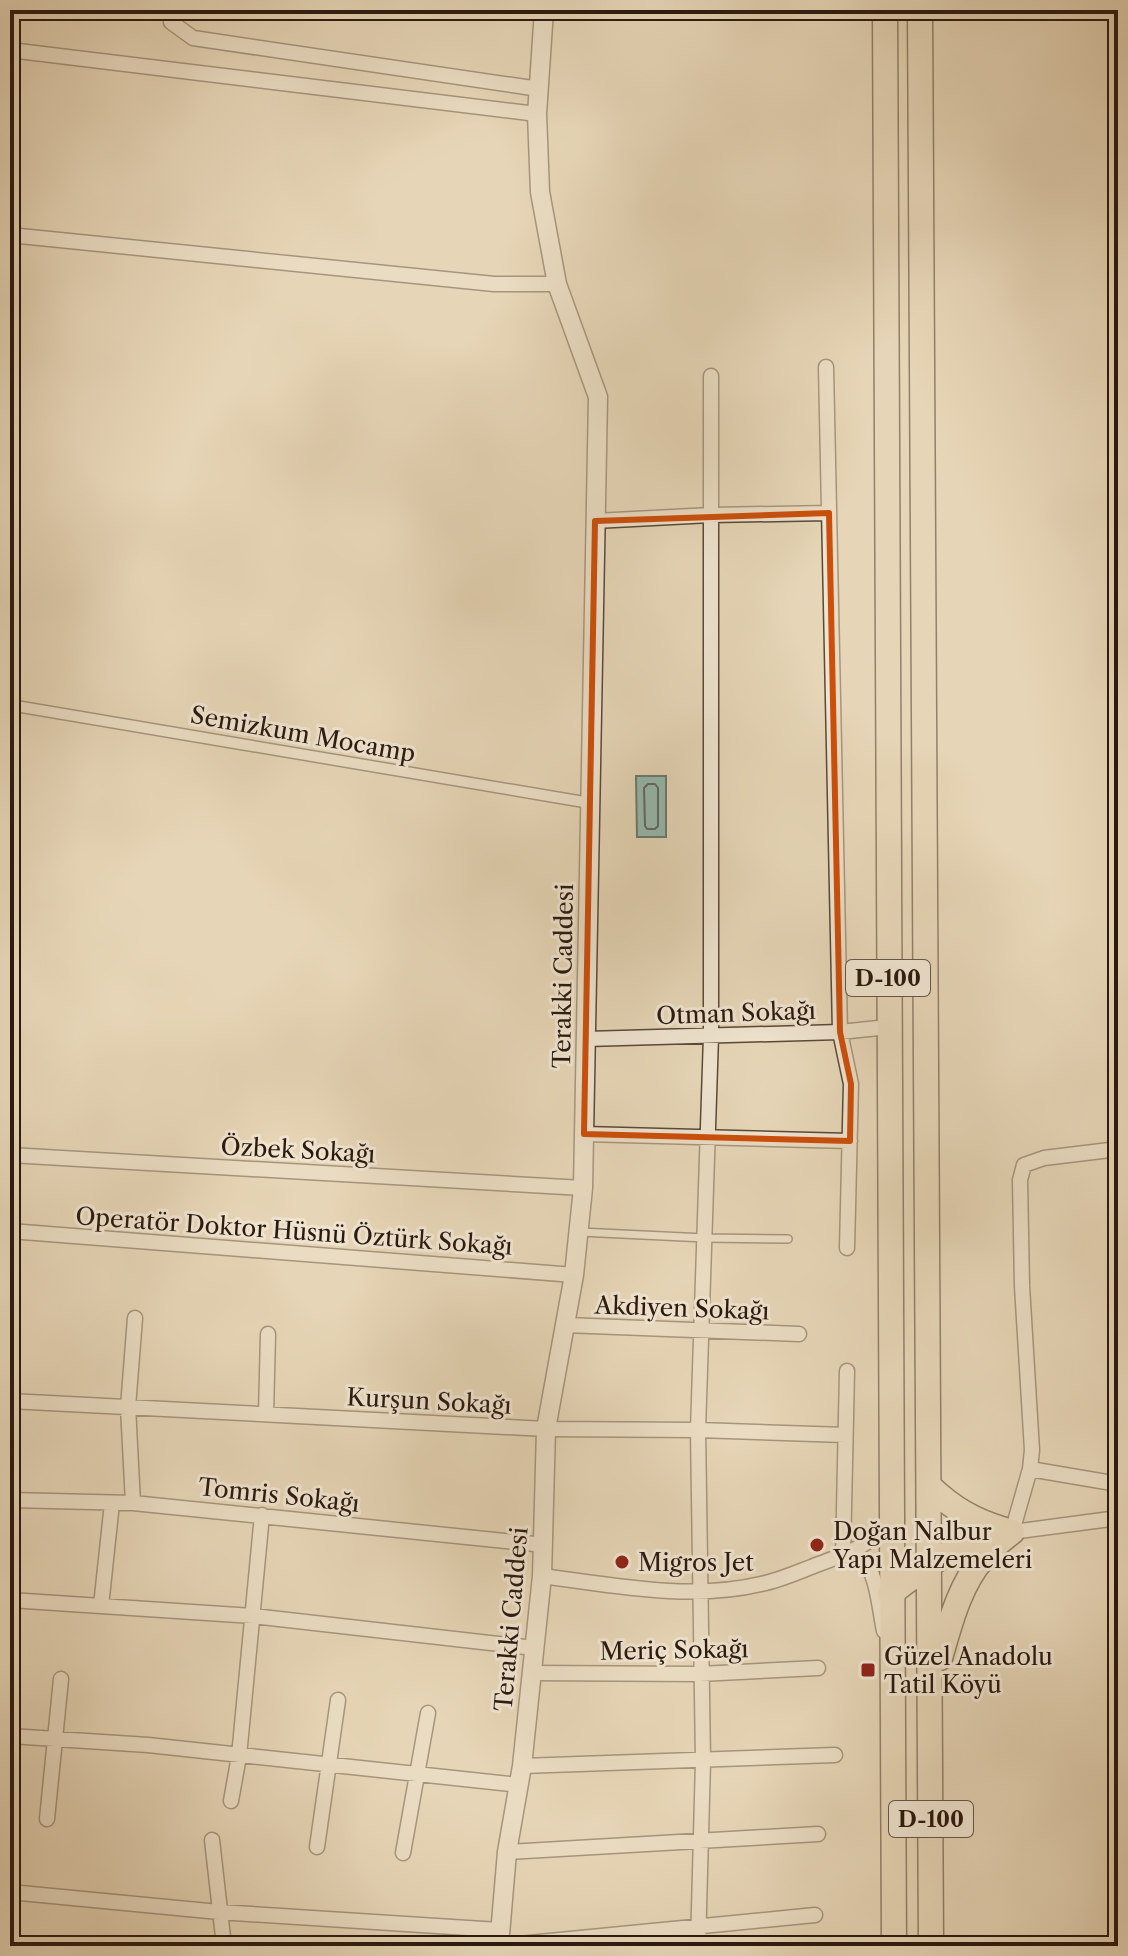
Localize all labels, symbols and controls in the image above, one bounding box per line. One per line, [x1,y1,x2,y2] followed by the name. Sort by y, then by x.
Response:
[188,700,418,768] street label: Semizkum Mocamp
[547,883,579,1069] street label: Terakki Caddesi
[846,960,930,996] road number: D-100
[656,996,816,1030] street label: Otman Sokağı
[220,1131,376,1169] street label: Özbek Sokağı
[74,1201,514,1261] street label: Operatör Doktor Hüsnü Öztürk Sokağı
[593,1290,770,1326] street label: Akdiyen Sokağı
[346,1382,512,1420] street label: Kurşun Sokağı
[197,1472,361,1518] street label: Tomris Sokağı
[832,1517,1032,1574] place label: Doğan Nalbur Yapı Malzemeleri
[489,1526,533,1712] street label: Terakki Caddesi
[808,1536,826,1554] marker: Doğan Nalbur Yapı Malzemeleri
[638,1548,754,1577] place label: Migros Jet
[613,1553,631,1571] marker: Migros Jet
[599,1634,749,1666] street label: Meriç Sokağı
[884,1642,1053,1699] place label: Güzel Anadolu Tatil Köyü
[859,1661,877,1679] marker: Güzel Anadolu Tatil Köyü
[889,1801,973,1837] road number: D-100

